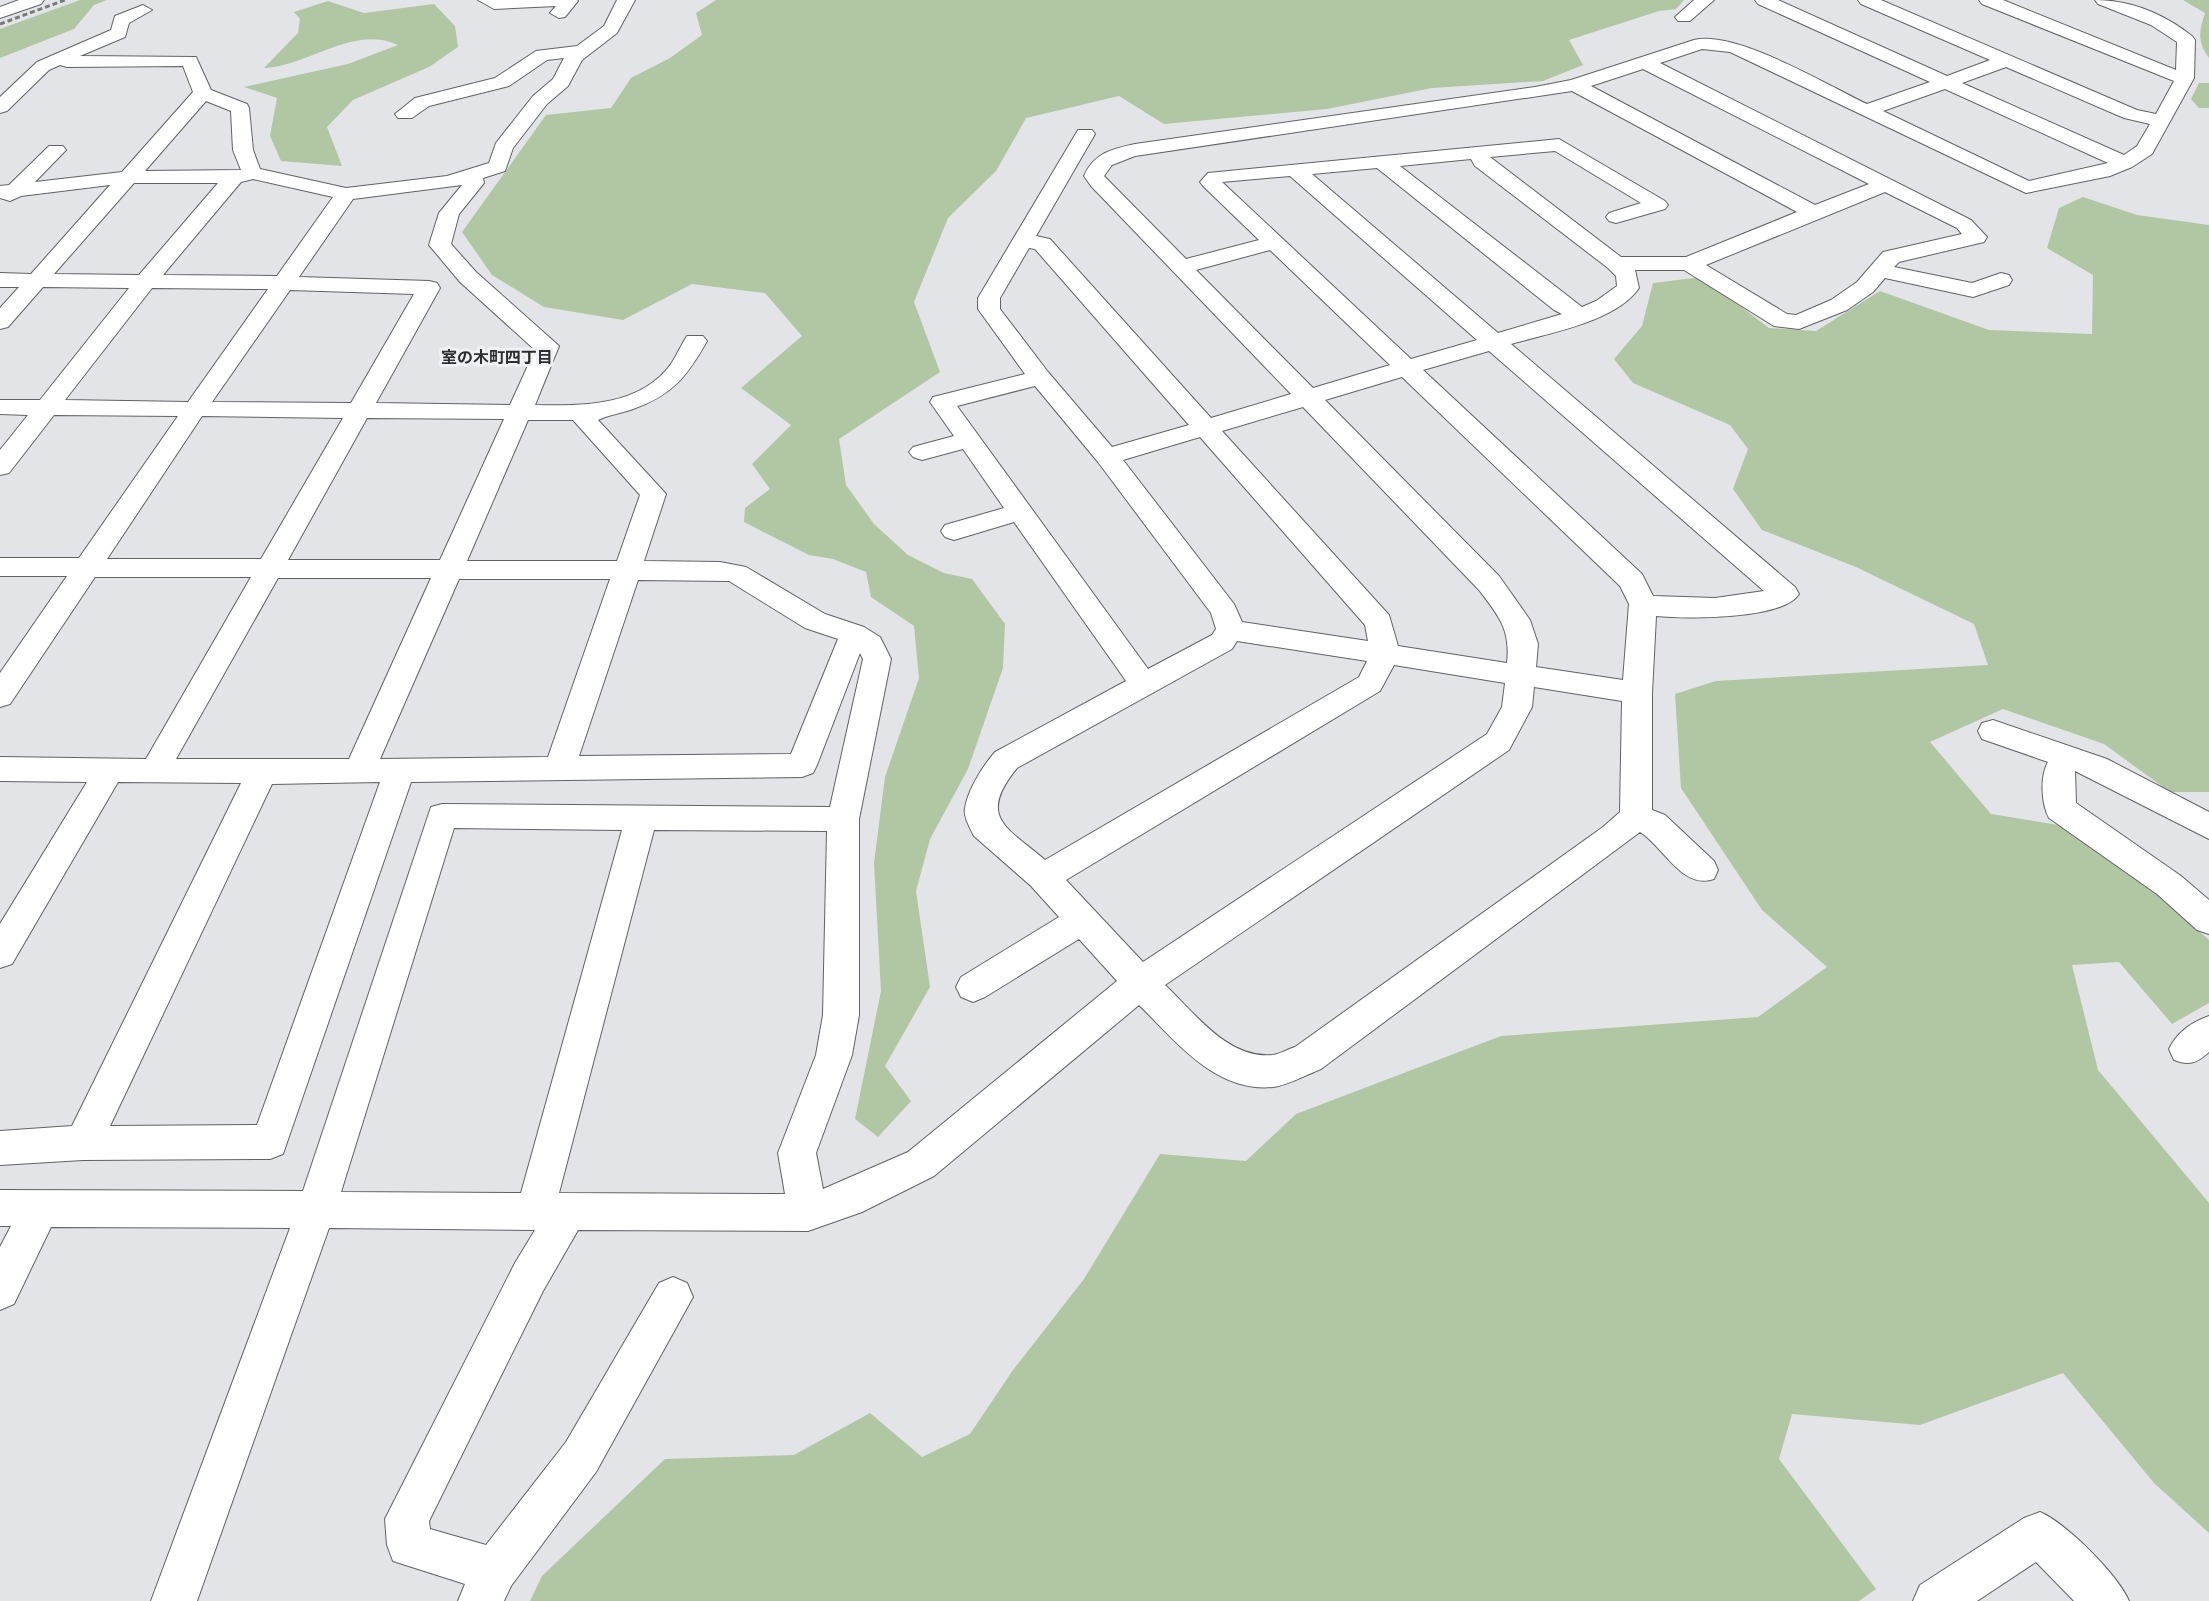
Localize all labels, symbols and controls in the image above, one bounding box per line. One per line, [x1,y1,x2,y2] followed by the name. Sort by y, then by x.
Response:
[441,348,553,367] district label: 室の木町四丁目

